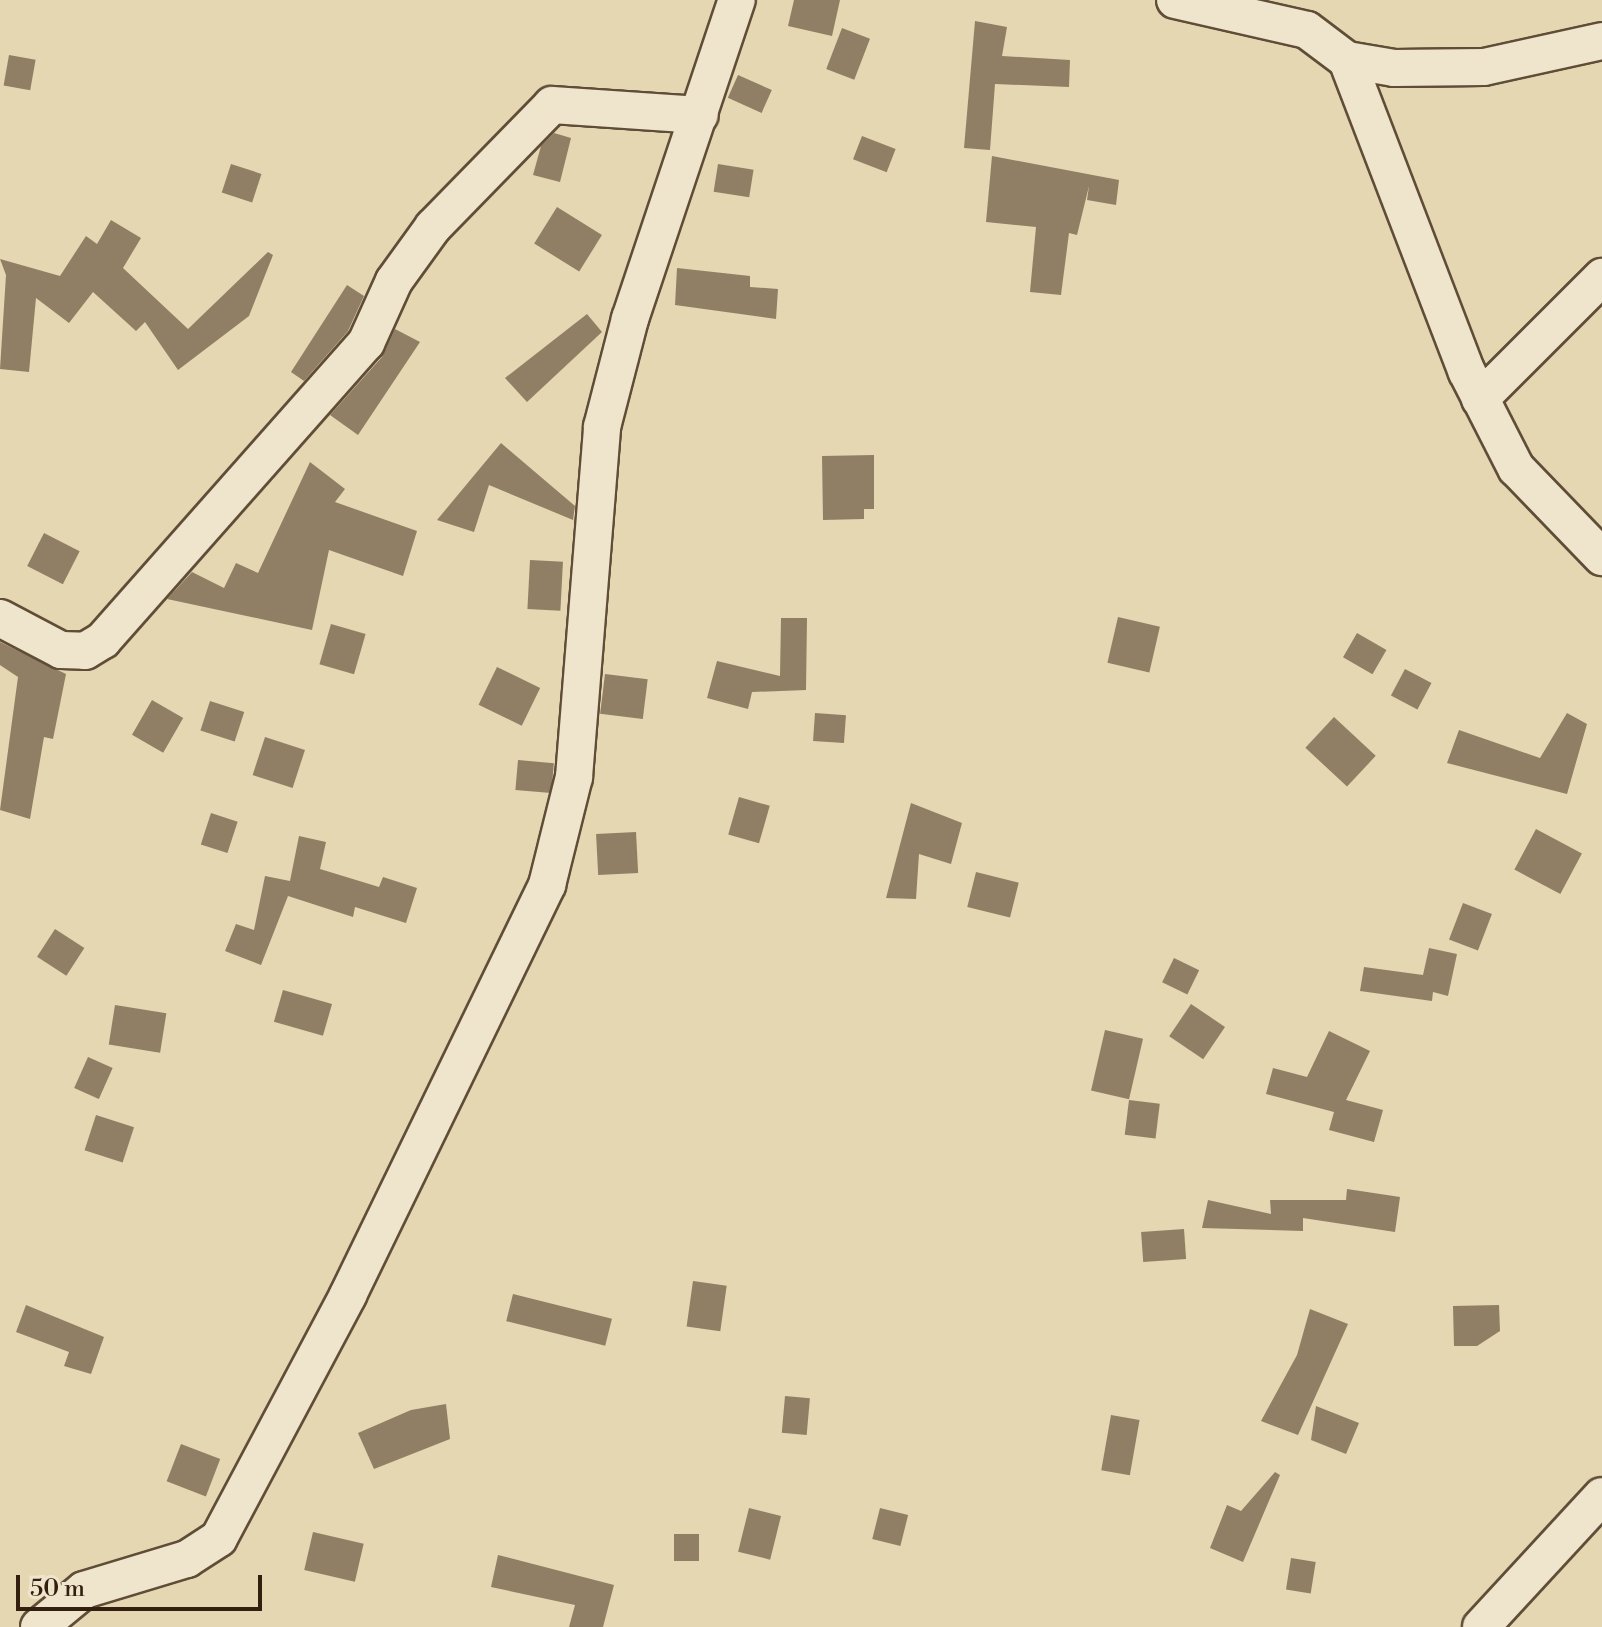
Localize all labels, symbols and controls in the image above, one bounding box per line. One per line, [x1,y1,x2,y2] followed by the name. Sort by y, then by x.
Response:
[20,1559,266,1609] scale bar
[30,1574,85,1604] text: 50 m

